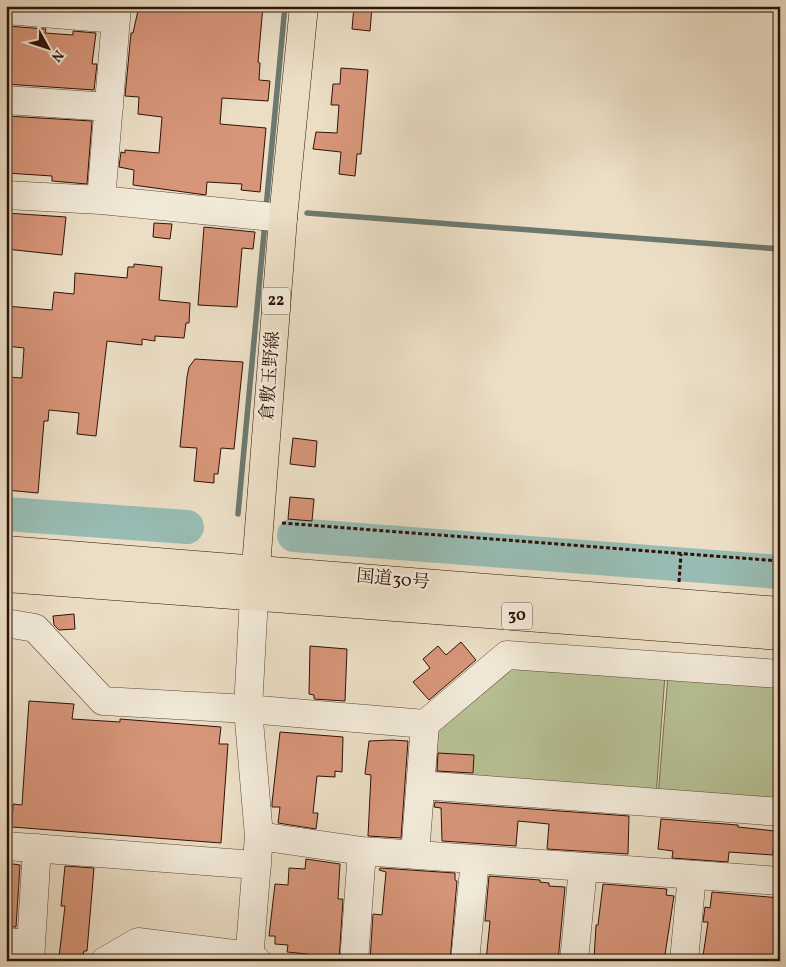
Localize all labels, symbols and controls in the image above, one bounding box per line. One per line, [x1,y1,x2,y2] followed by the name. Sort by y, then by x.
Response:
[22,22,72,72] north arrow
[46,45,67,65] text: N
[262,288,290,314] road number: 22
[255,330,287,422] street label: 倉敷玉野線
[355,564,431,596] street label: 国道30号
[502,602,532,630] road number: 30

